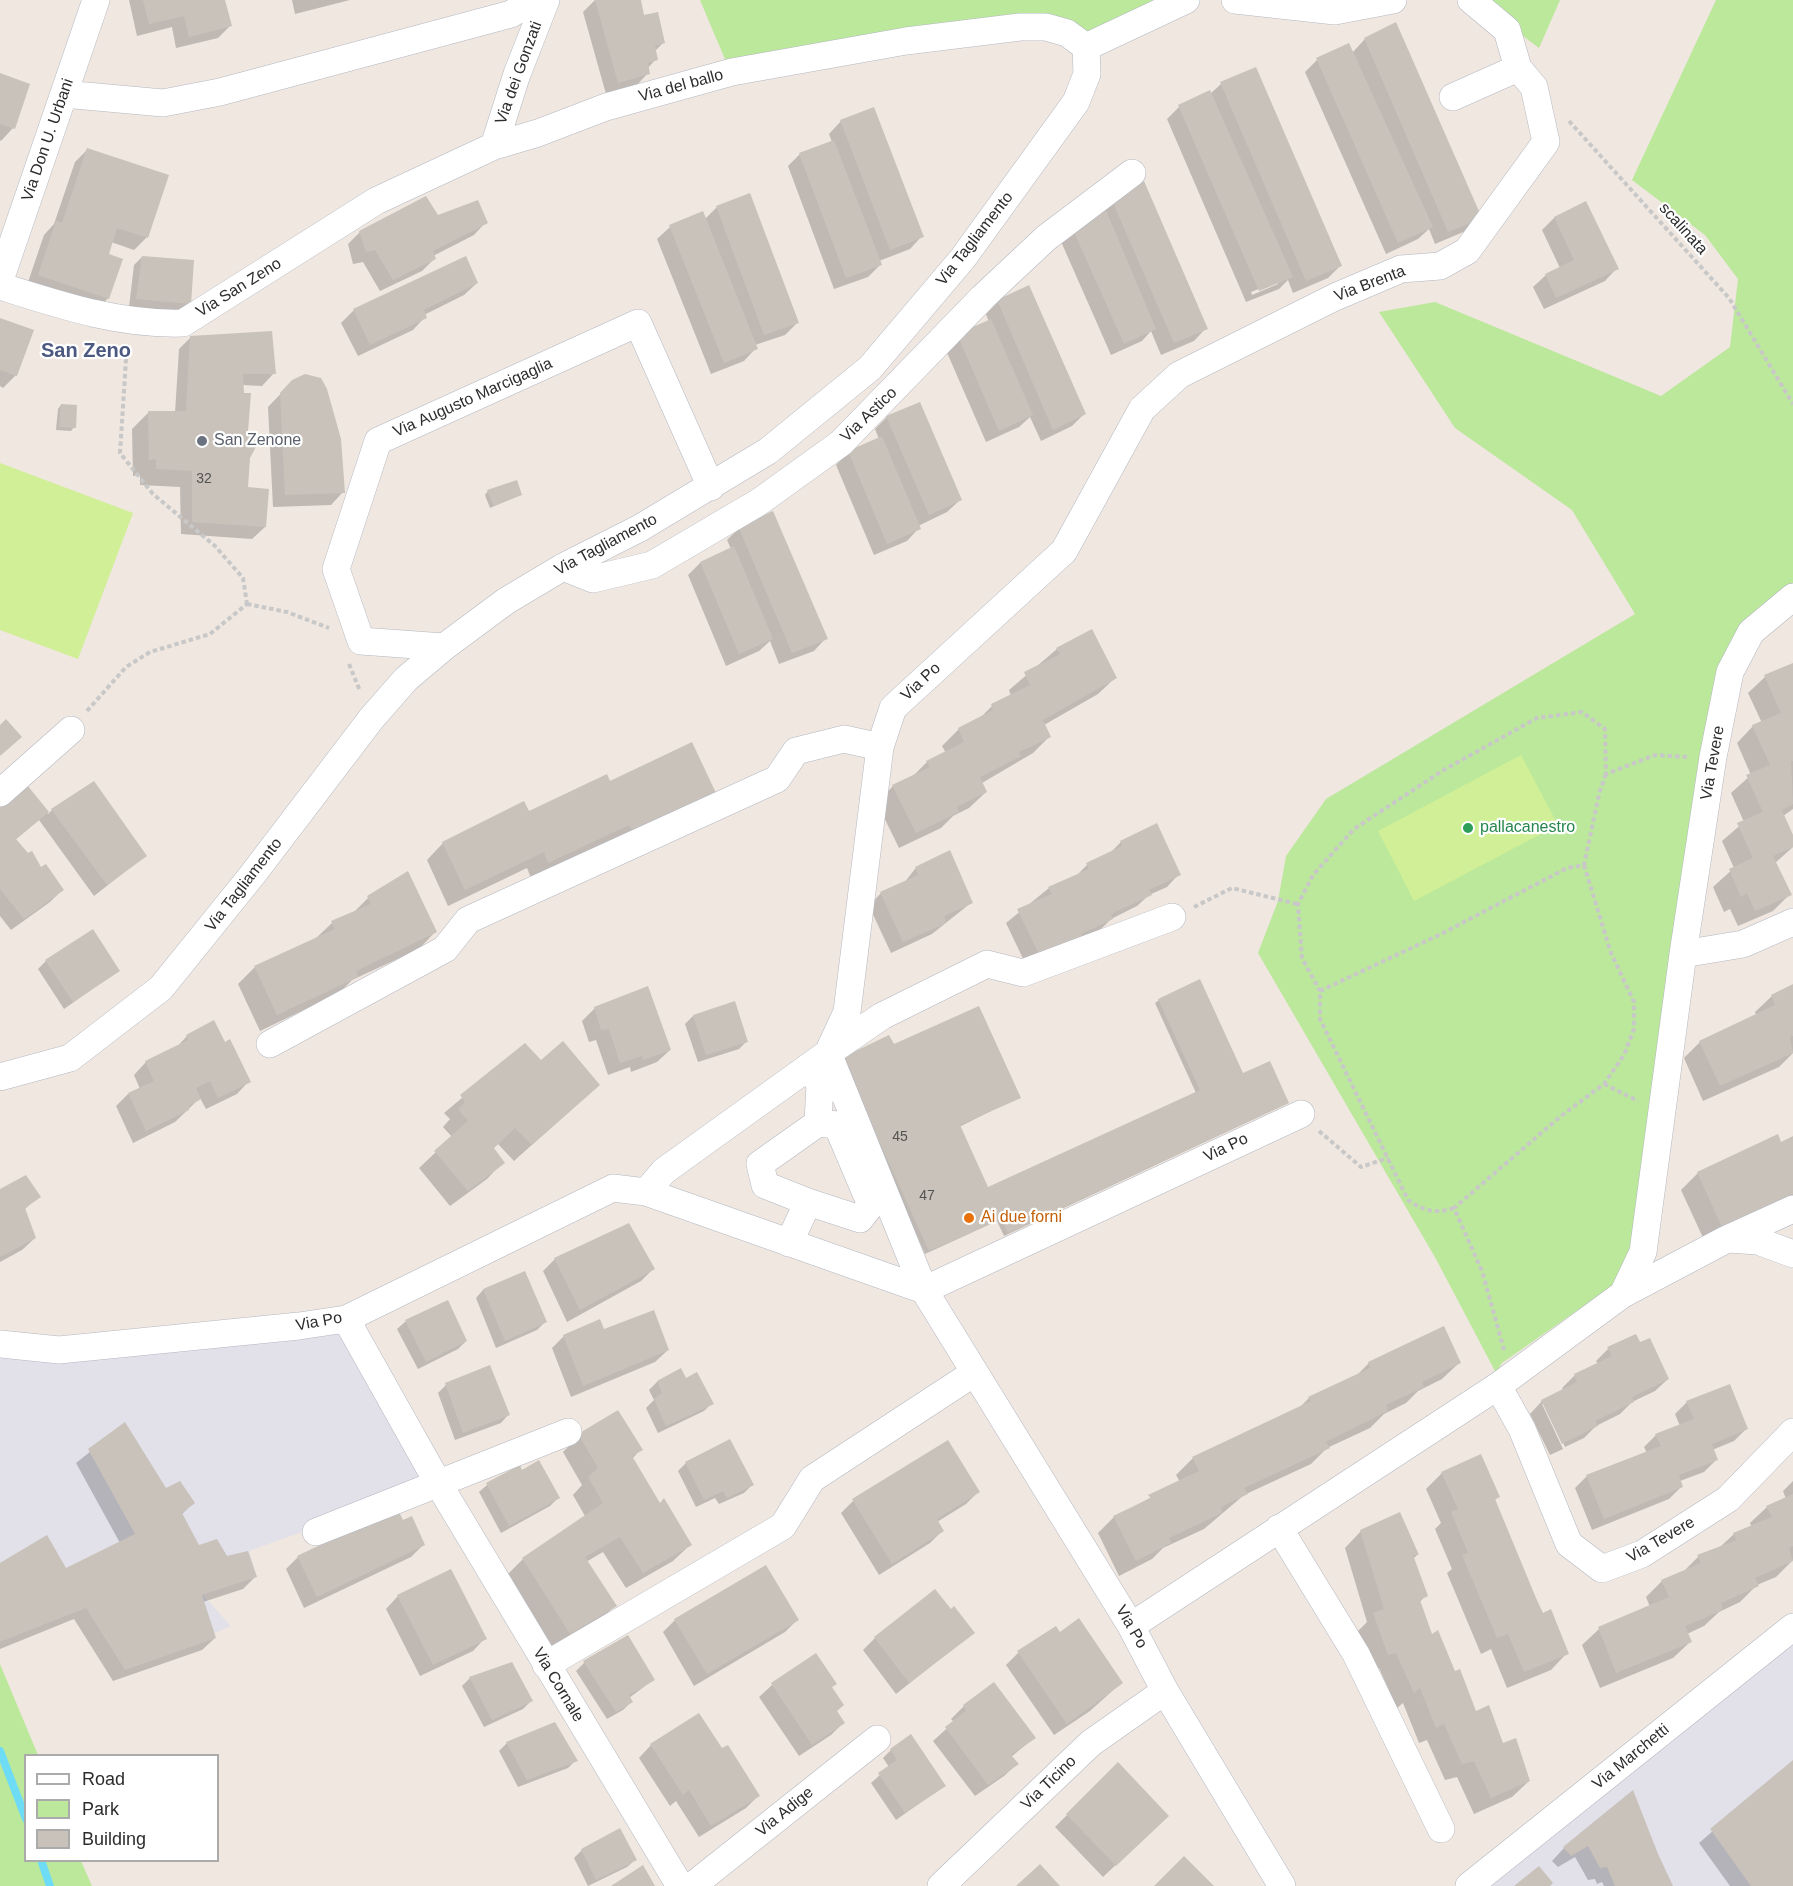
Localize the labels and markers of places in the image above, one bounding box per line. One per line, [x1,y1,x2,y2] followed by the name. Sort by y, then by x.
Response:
[214,431,301,451] place label: San Zenone
[195,434,209,448] marker: San Zenone
[1480,818,1575,838] place label: pallacanestro
[1461,821,1475,835] marker: pallacanestro
[981,1208,1062,1228] place label: Ai due forni
[962,1211,976,1225] marker: Ai due forni

